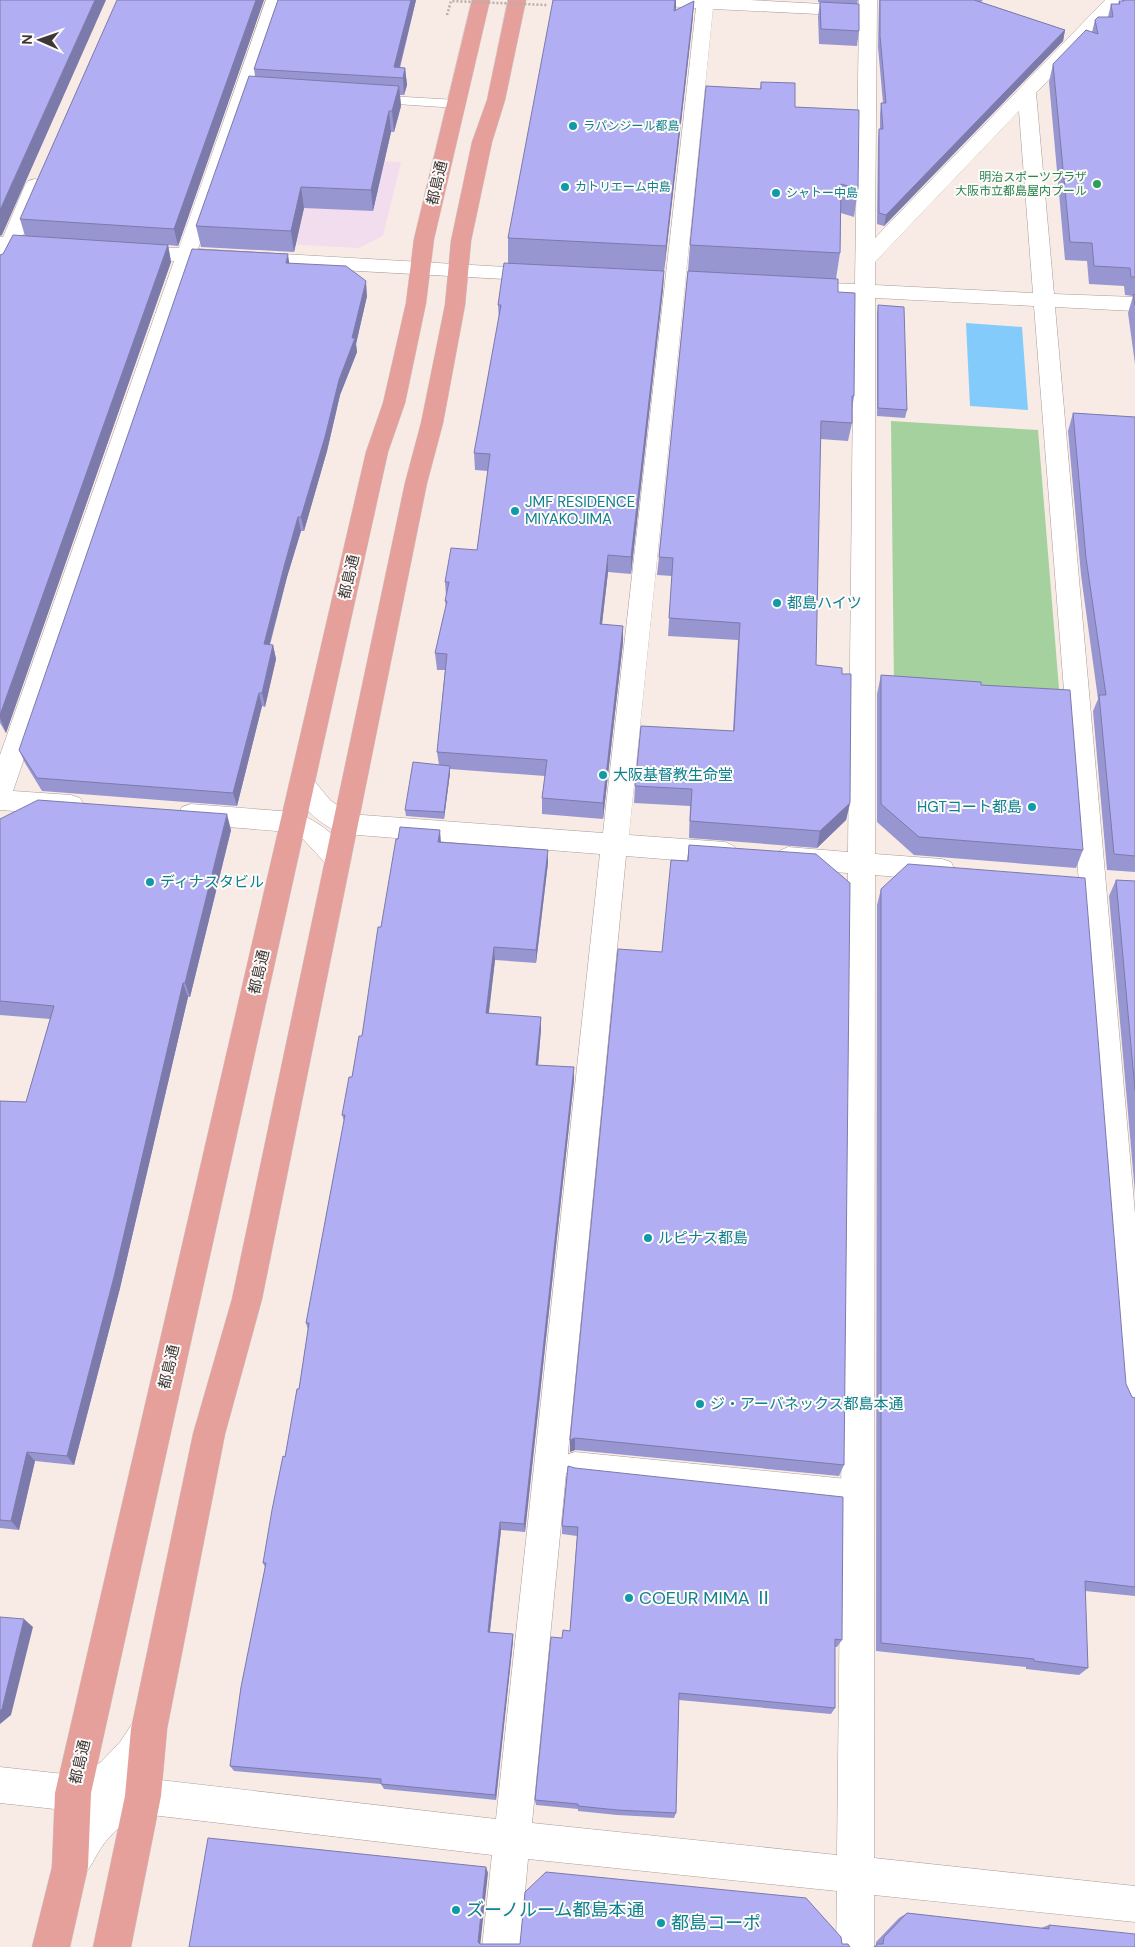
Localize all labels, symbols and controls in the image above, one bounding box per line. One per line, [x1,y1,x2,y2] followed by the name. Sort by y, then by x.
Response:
[15,15,65,65] north arrow
[18,34,36,45] text: N
[583,118,679,134] place label: ラパンジール都島
[567,120,579,132] marker: ラパンジール都島
[422,159,452,207] street label: 都島通
[955,169,1087,199] place label: 明治スポーツプラザ 大阪市立都島屋内プール
[1091,178,1103,190] marker: 明治スポーツプラザ 大阪市立都島屋内プール
[575,179,671,195] place label: カトリエーム中島
[559,181,571,193] marker: カトリエーム中島
[786,185,858,201] place label: シャトー中島
[770,187,782,199] marker: シャトー中島
[525,492,635,529] place label: JMF RESIDENCE MIYAKOJIMA
[509,505,521,517] marker: JMF RESIDENCE MIYAKOJIMA
[334,553,364,601] street label: 都島通
[787,593,862,613] place label: 都島ハイツ
[771,597,783,609] marker: 都島ハイツ
[613,765,733,785] place label: 大阪基督教生命堂
[597,769,609,781] marker: 大阪基督教生命堂
[917,797,1022,817] place label: HGTコート都島
[1026,801,1038,813] marker: HGTコート都島
[160,872,264,892] place label: ディナスタビル
[144,876,156,888] marker: ディナスタビル
[244,948,274,996] street label: 都島通
[658,1228,748,1248] place label: ルピナス都島
[642,1232,654,1244] marker: ルピナス都島
[154,1343,184,1391] street label: 都島通
[710,1394,904,1414] place label: ジ・アーバネックス都島本通
[694,1398,706,1410] marker: ジ・アーバネックス都島本通
[639,1586,773,1610] place label: COEUR MIMA Ⅱ
[623,1592,635,1604] marker: COEUR MIMA Ⅱ
[65,1738,95,1786] street label: 都島通
[466,1898,644,1922] place label: ズーノルーム都島本通
[450,1904,462,1916] marker: ズーノルーム都島本通
[671,1911,761,1935] place label: 都島コーポ
[655,1917,667,1929] marker: 都島コーポ

